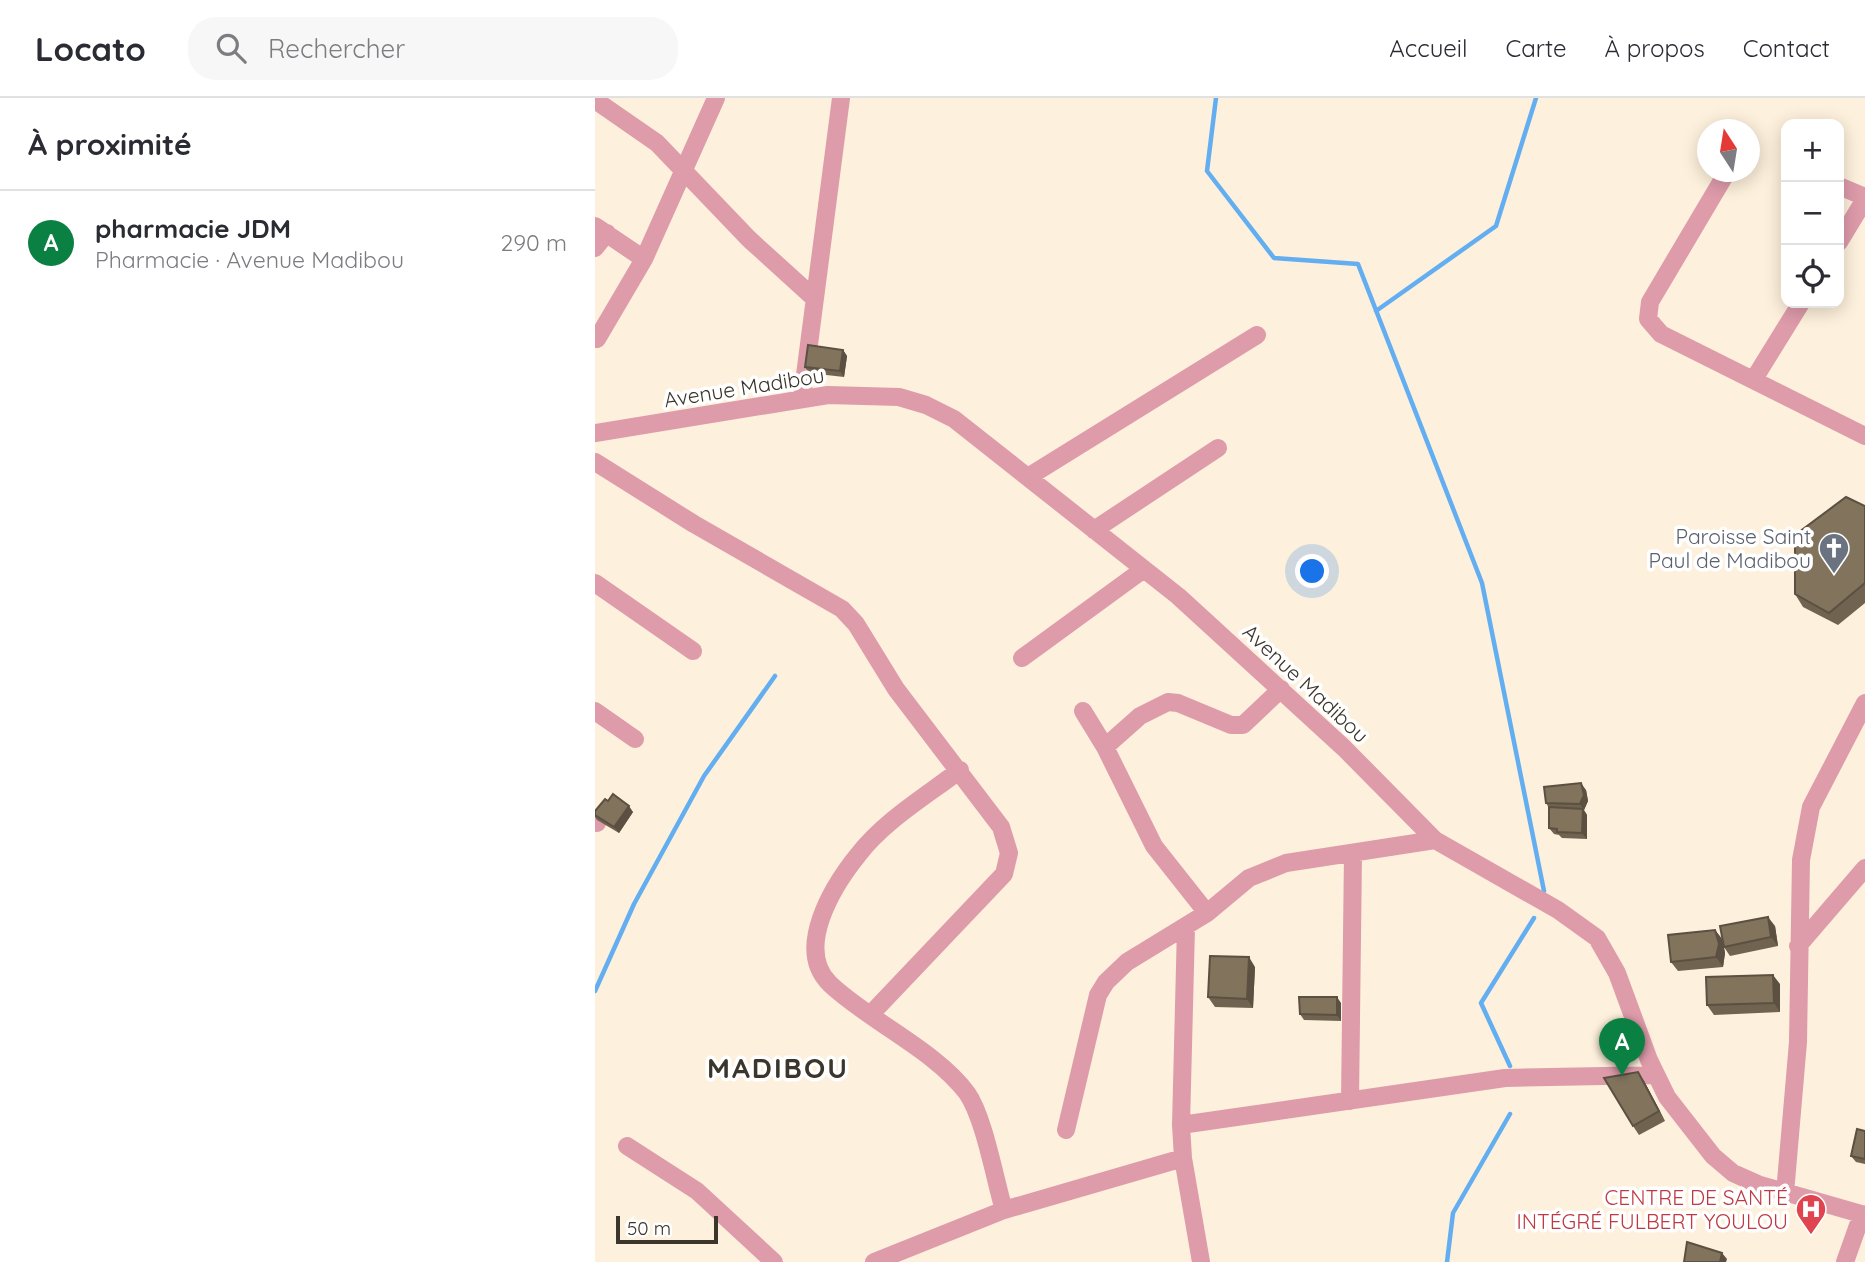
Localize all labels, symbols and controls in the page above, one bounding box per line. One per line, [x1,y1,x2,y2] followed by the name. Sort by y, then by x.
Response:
[188,17,678,80] search box
[35,28,146,69] text: Locato
[212,29,250,67] icon: search
[268,32,405,65] text: Rechercher
[1389,33,1468,63] text: Accueil
[1506,33,1567,63] text: Carte
[1605,33,1705,63] text: À propos
[1743,33,1830,63] text: Contact
[1697,119,1760,182] north arrow
[1781,119,1844,308] map controls
[1781,119,1844,182] button: +
[28,125,192,163] text: À proximité
[1781,182,1844,245] button: −
[95,212,291,245] text: pharmacie JDM
[44,228,58,257] text: A
[500,228,567,257] text: 290 m
[95,245,404,274] text: Pharmacie · Avenue Madibou
[1781,245,1844,308] button: locate
[662,361,826,413] street label: Avenue Madibou
[1649,523,1811,573] place label: Paroisse Saint Paul de Madibou
[1817,531,1851,575] church icon: Paroisse Saint Paul de Madibou
[1295,554,1329,588] your location
[1238,618,1374,748] street label: Avenue Madibou
[1599,1018,1645,1076] pin: A
[707,1050,849,1085] district label: MADIBOU
[1516,1184,1788,1234] place label: CENTRE DE SANTÉ INTÉGRÉ FULBERT YOULOU
[1794,1192,1828,1236] hospital icon: CENTRE DE SANTÉ INTÉGRÉ FULBERT YOULOU
[616,1213,717,1245] scale bar
[627,1216,671,1240] text: 50 m

